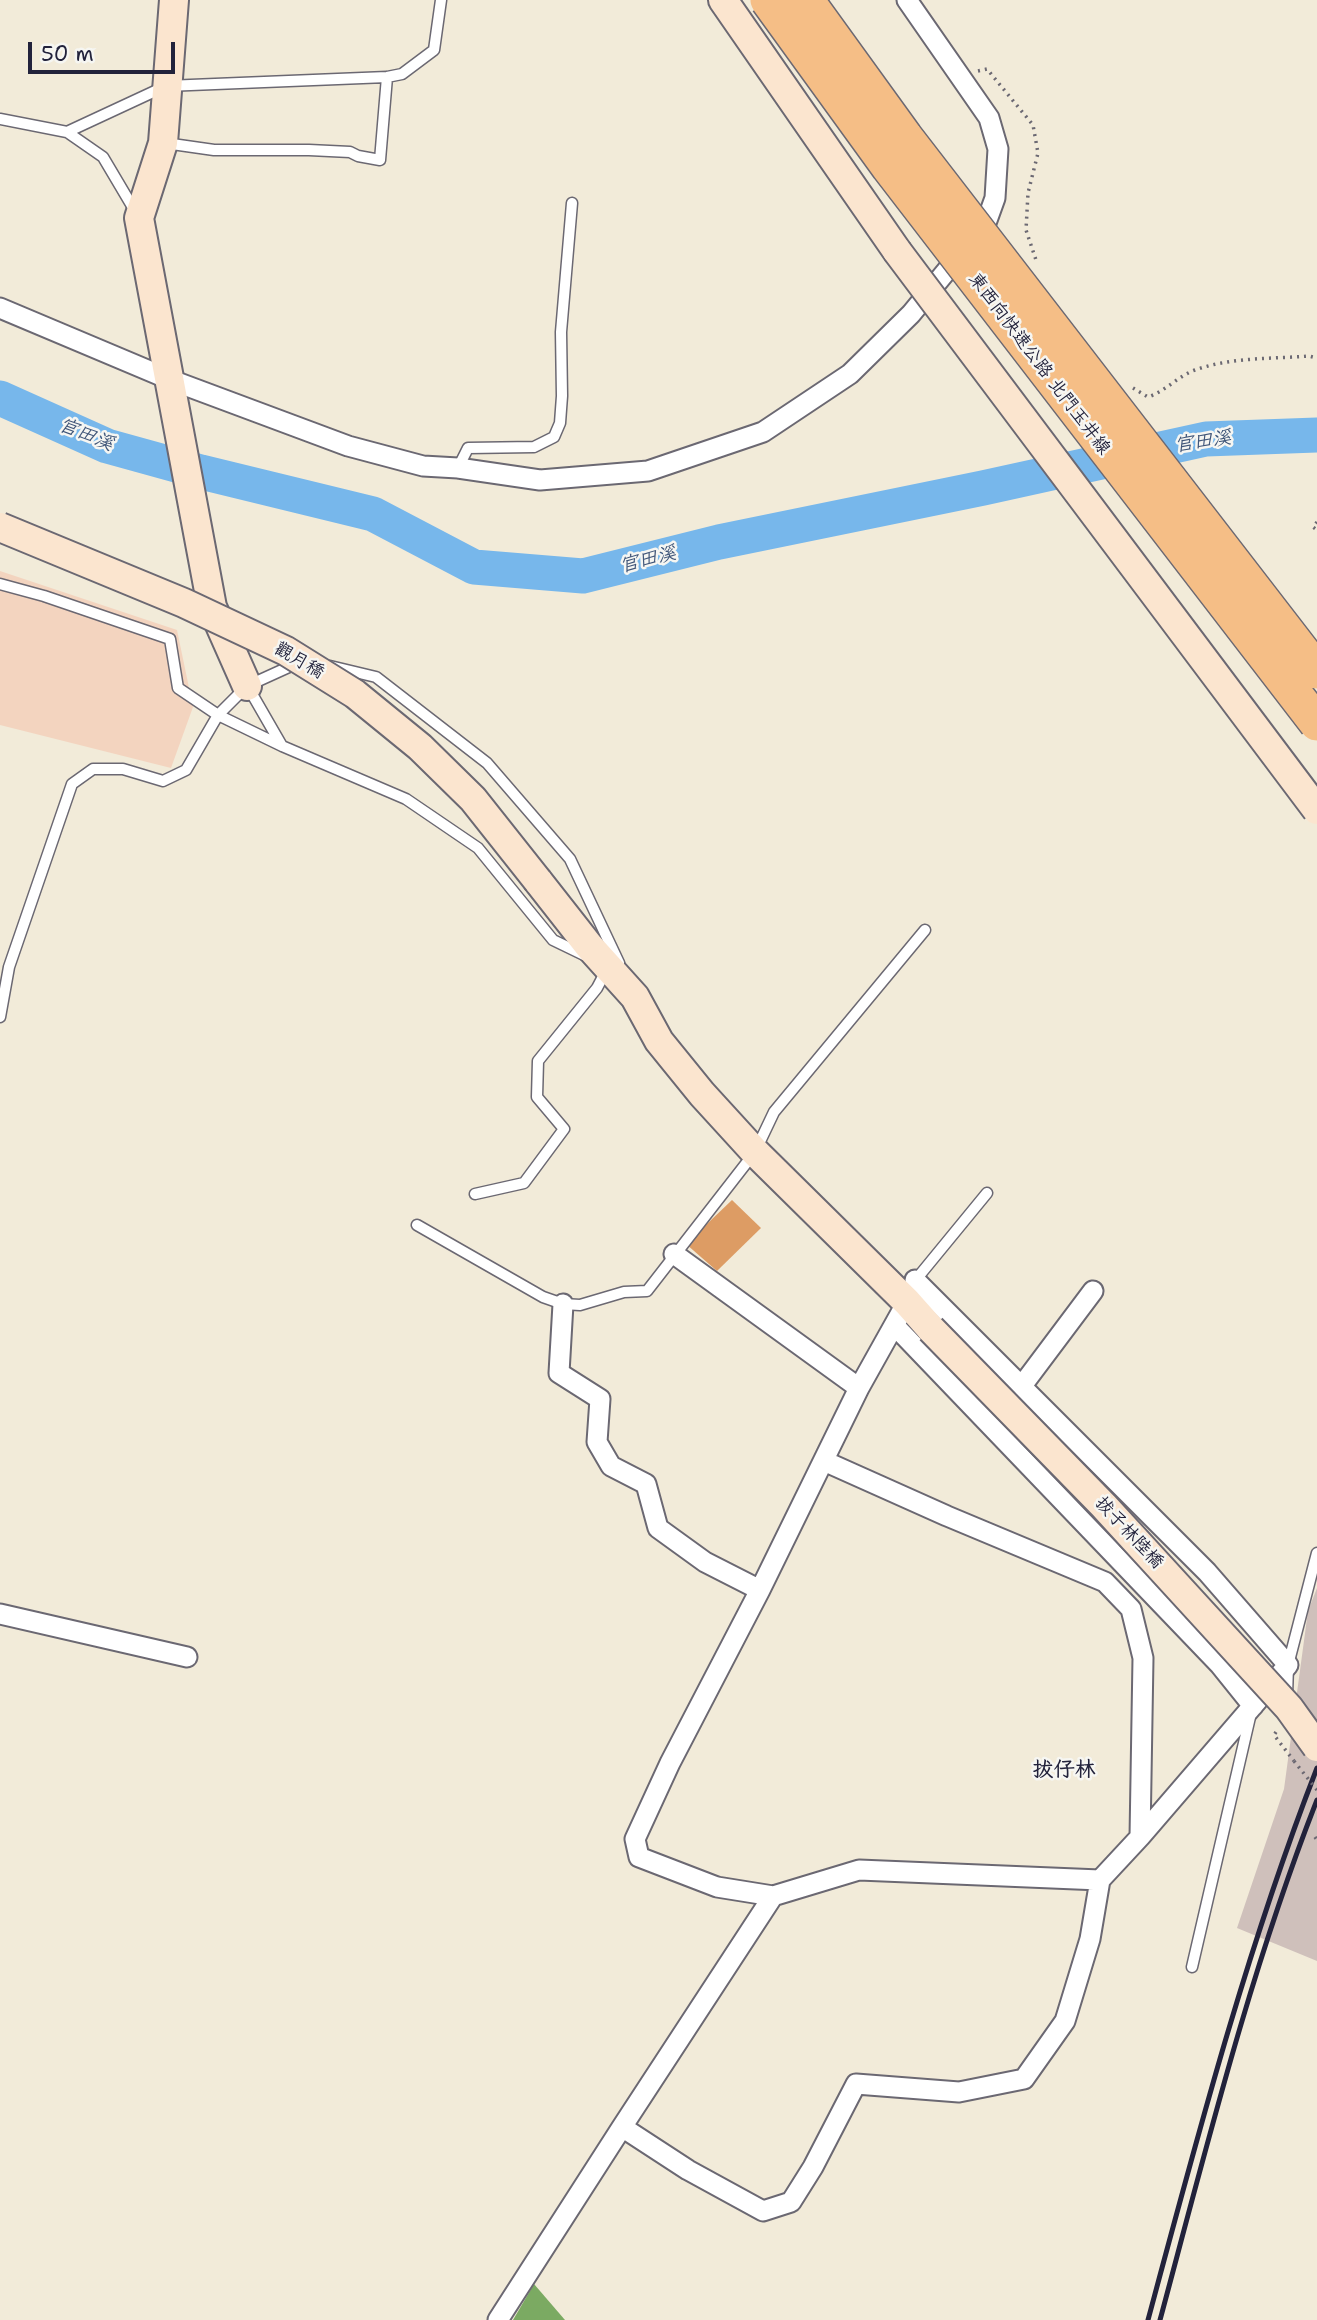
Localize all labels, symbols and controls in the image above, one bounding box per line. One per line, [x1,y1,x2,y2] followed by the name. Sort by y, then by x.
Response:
[32,28,178,72] scale bar
[41,40,94,68] text: 50 m
[964,269,1114,459] street label: 東西向快速公路 北門玉井線
[55,414,117,456] water label: 官田溪
[1173,427,1233,457] water label: 官田溪
[618,542,678,578] water label: 官田溪
[270,638,328,684] street label: 觀月穚
[1090,1493,1168,1573] street label: 拔子林陸橋
[1033,1758,1095,1784] district label: 拔仔林

